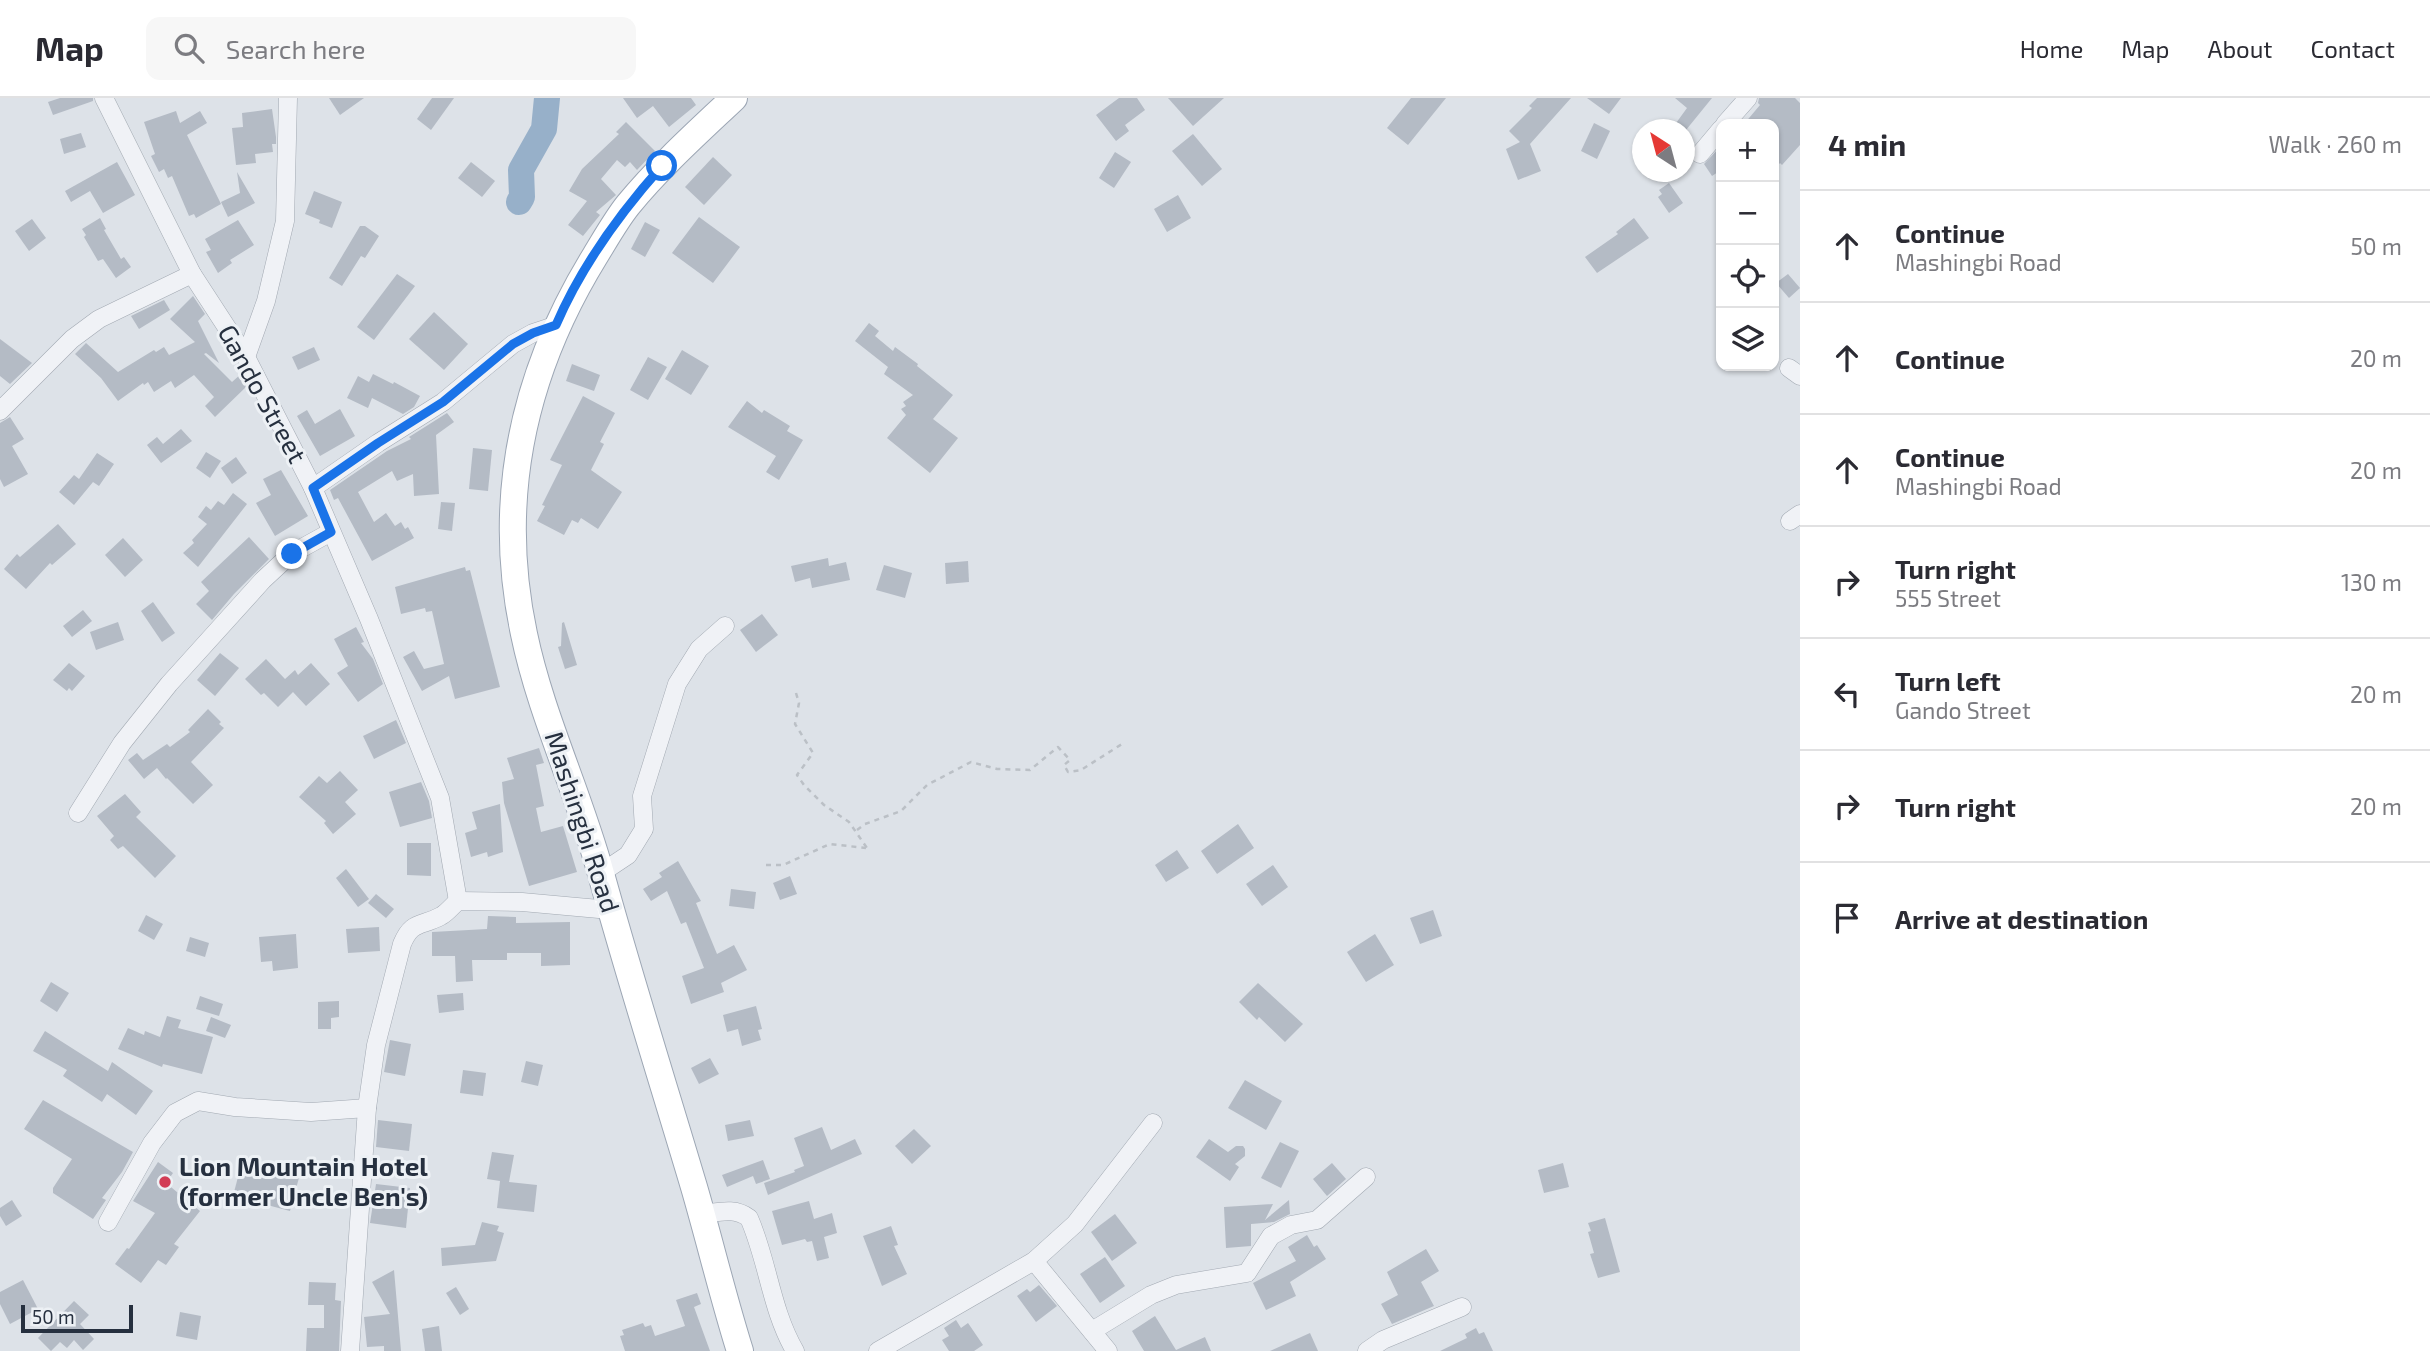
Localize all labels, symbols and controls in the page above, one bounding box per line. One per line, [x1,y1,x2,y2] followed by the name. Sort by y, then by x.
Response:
[146,17,636,80] search box
[35,28,104,68] text: Map
[170,29,208,67] icon: search
[226,33,365,64] text: Search here
[2020,34,2083,63] text: Home
[2121,34,2169,63] text: Map
[2207,34,2273,63] text: About
[2311,34,2395,63] text: Contact
[1632,119,1695,182] north arrow
[1716,119,1779,371] map controls
[1716,119,1779,182] button: +
[1828,126,1906,162] text: 4 min
[2269,130,2402,158] text: Walk · 260 m
[646,150,677,181] route start
[1716,182,1779,245] button: −
[1895,217,2005,248] text: Continue
[1828,227,1866,265] icon: ahead
[2351,232,2402,260] text: 50 m
[1716,245,1779,308] button: locate
[1895,248,2062,276] text: Mashingbi Road
[1716,308,1779,371] button: layers
[213,319,314,468] street label: Gando Street
[1828,339,1866,377] icon: ahead
[1895,343,2005,374] text: Continue
[2350,344,2402,372] text: 20 m
[1895,441,2005,472] text: Continue
[1828,451,1866,489] icon: ahead
[2350,456,2402,484] text: 20 m
[1895,472,2062,500] text: Mashingbi Road
[276,538,307,569] route end
[1895,553,2016,584] text: Turn right
[1828,563,1866,601] icon: right
[2341,568,2402,596] text: 130 m
[1895,584,2001,612] text: 555 Street
[1895,665,2001,696] text: Turn left
[1828,675,1866,713] icon: left
[2350,680,2402,708] text: 20 m
[1895,696,2031,724] text: Gando Street
[540,727,627,916] street label: Mashingbi Road
[1828,787,1866,825] icon: right
[1895,791,2016,822] text: Turn right
[2350,792,2402,820] text: 20 m
[1828,899,1866,937] icon: arrive
[1895,903,2148,934] text: Arrive at destination
[179,1150,428,1211] place label: Lion Mountain Hotel (former Uncle Ben's)
[157,1174,173,1190] marker: Lion Mountain Hotel (former Uncle Ben's)
[21,1302,133,1334] scale bar
[32,1305,75,1328] text: 50 m

